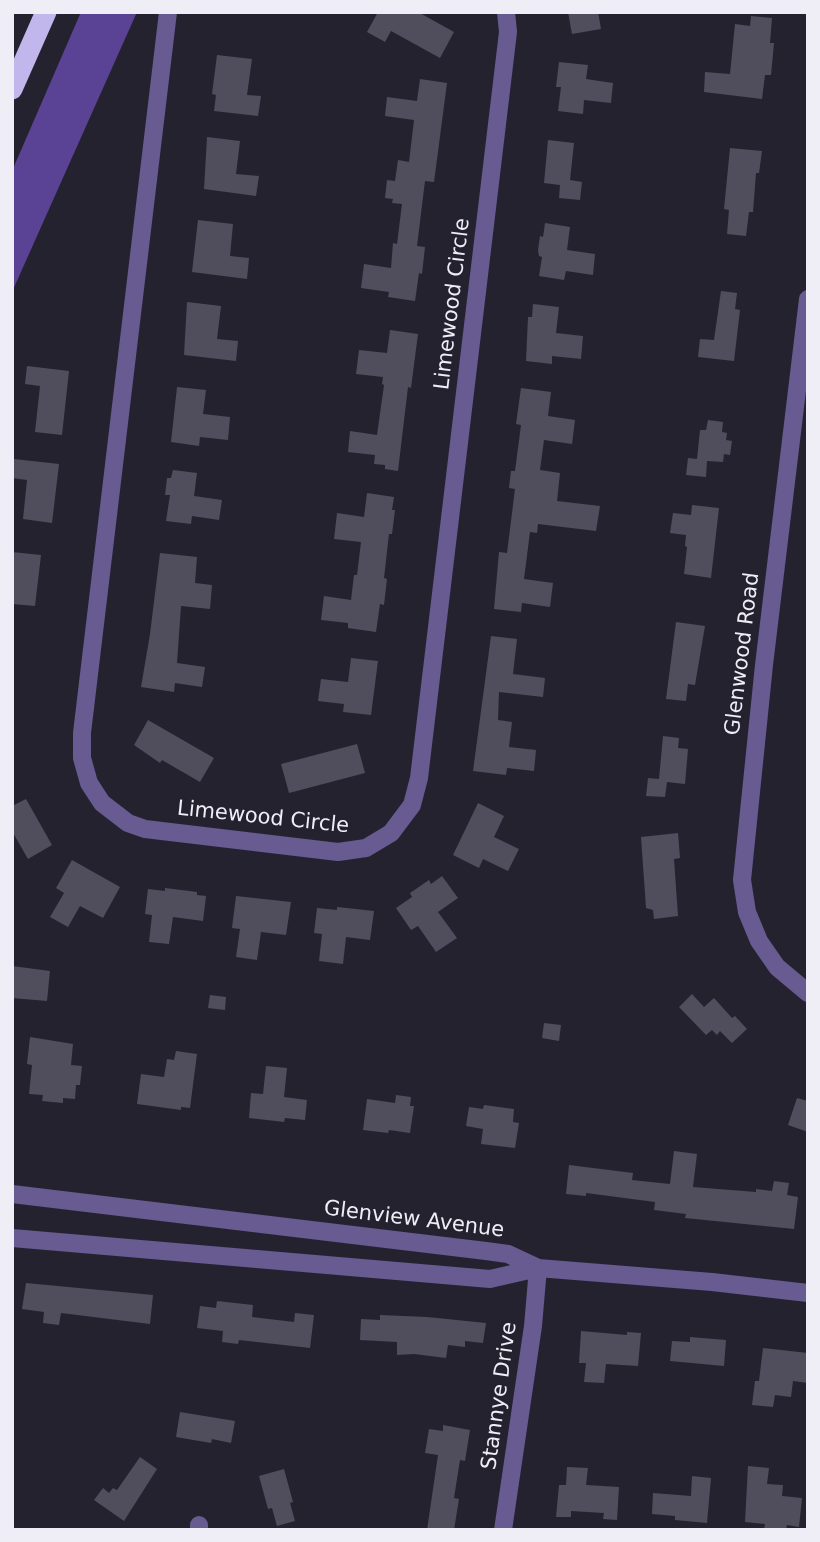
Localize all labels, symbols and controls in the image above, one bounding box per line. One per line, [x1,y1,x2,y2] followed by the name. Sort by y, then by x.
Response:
[430,217,476,391] street label: Limewood Circle
[721,571,765,737] street label: Glenwood Road
[176,796,350,840] street label: Limewood Circle
[322,1196,506,1244] street label: Glenview Avenue
[477,1320,523,1472] street label: Stannye Drive

